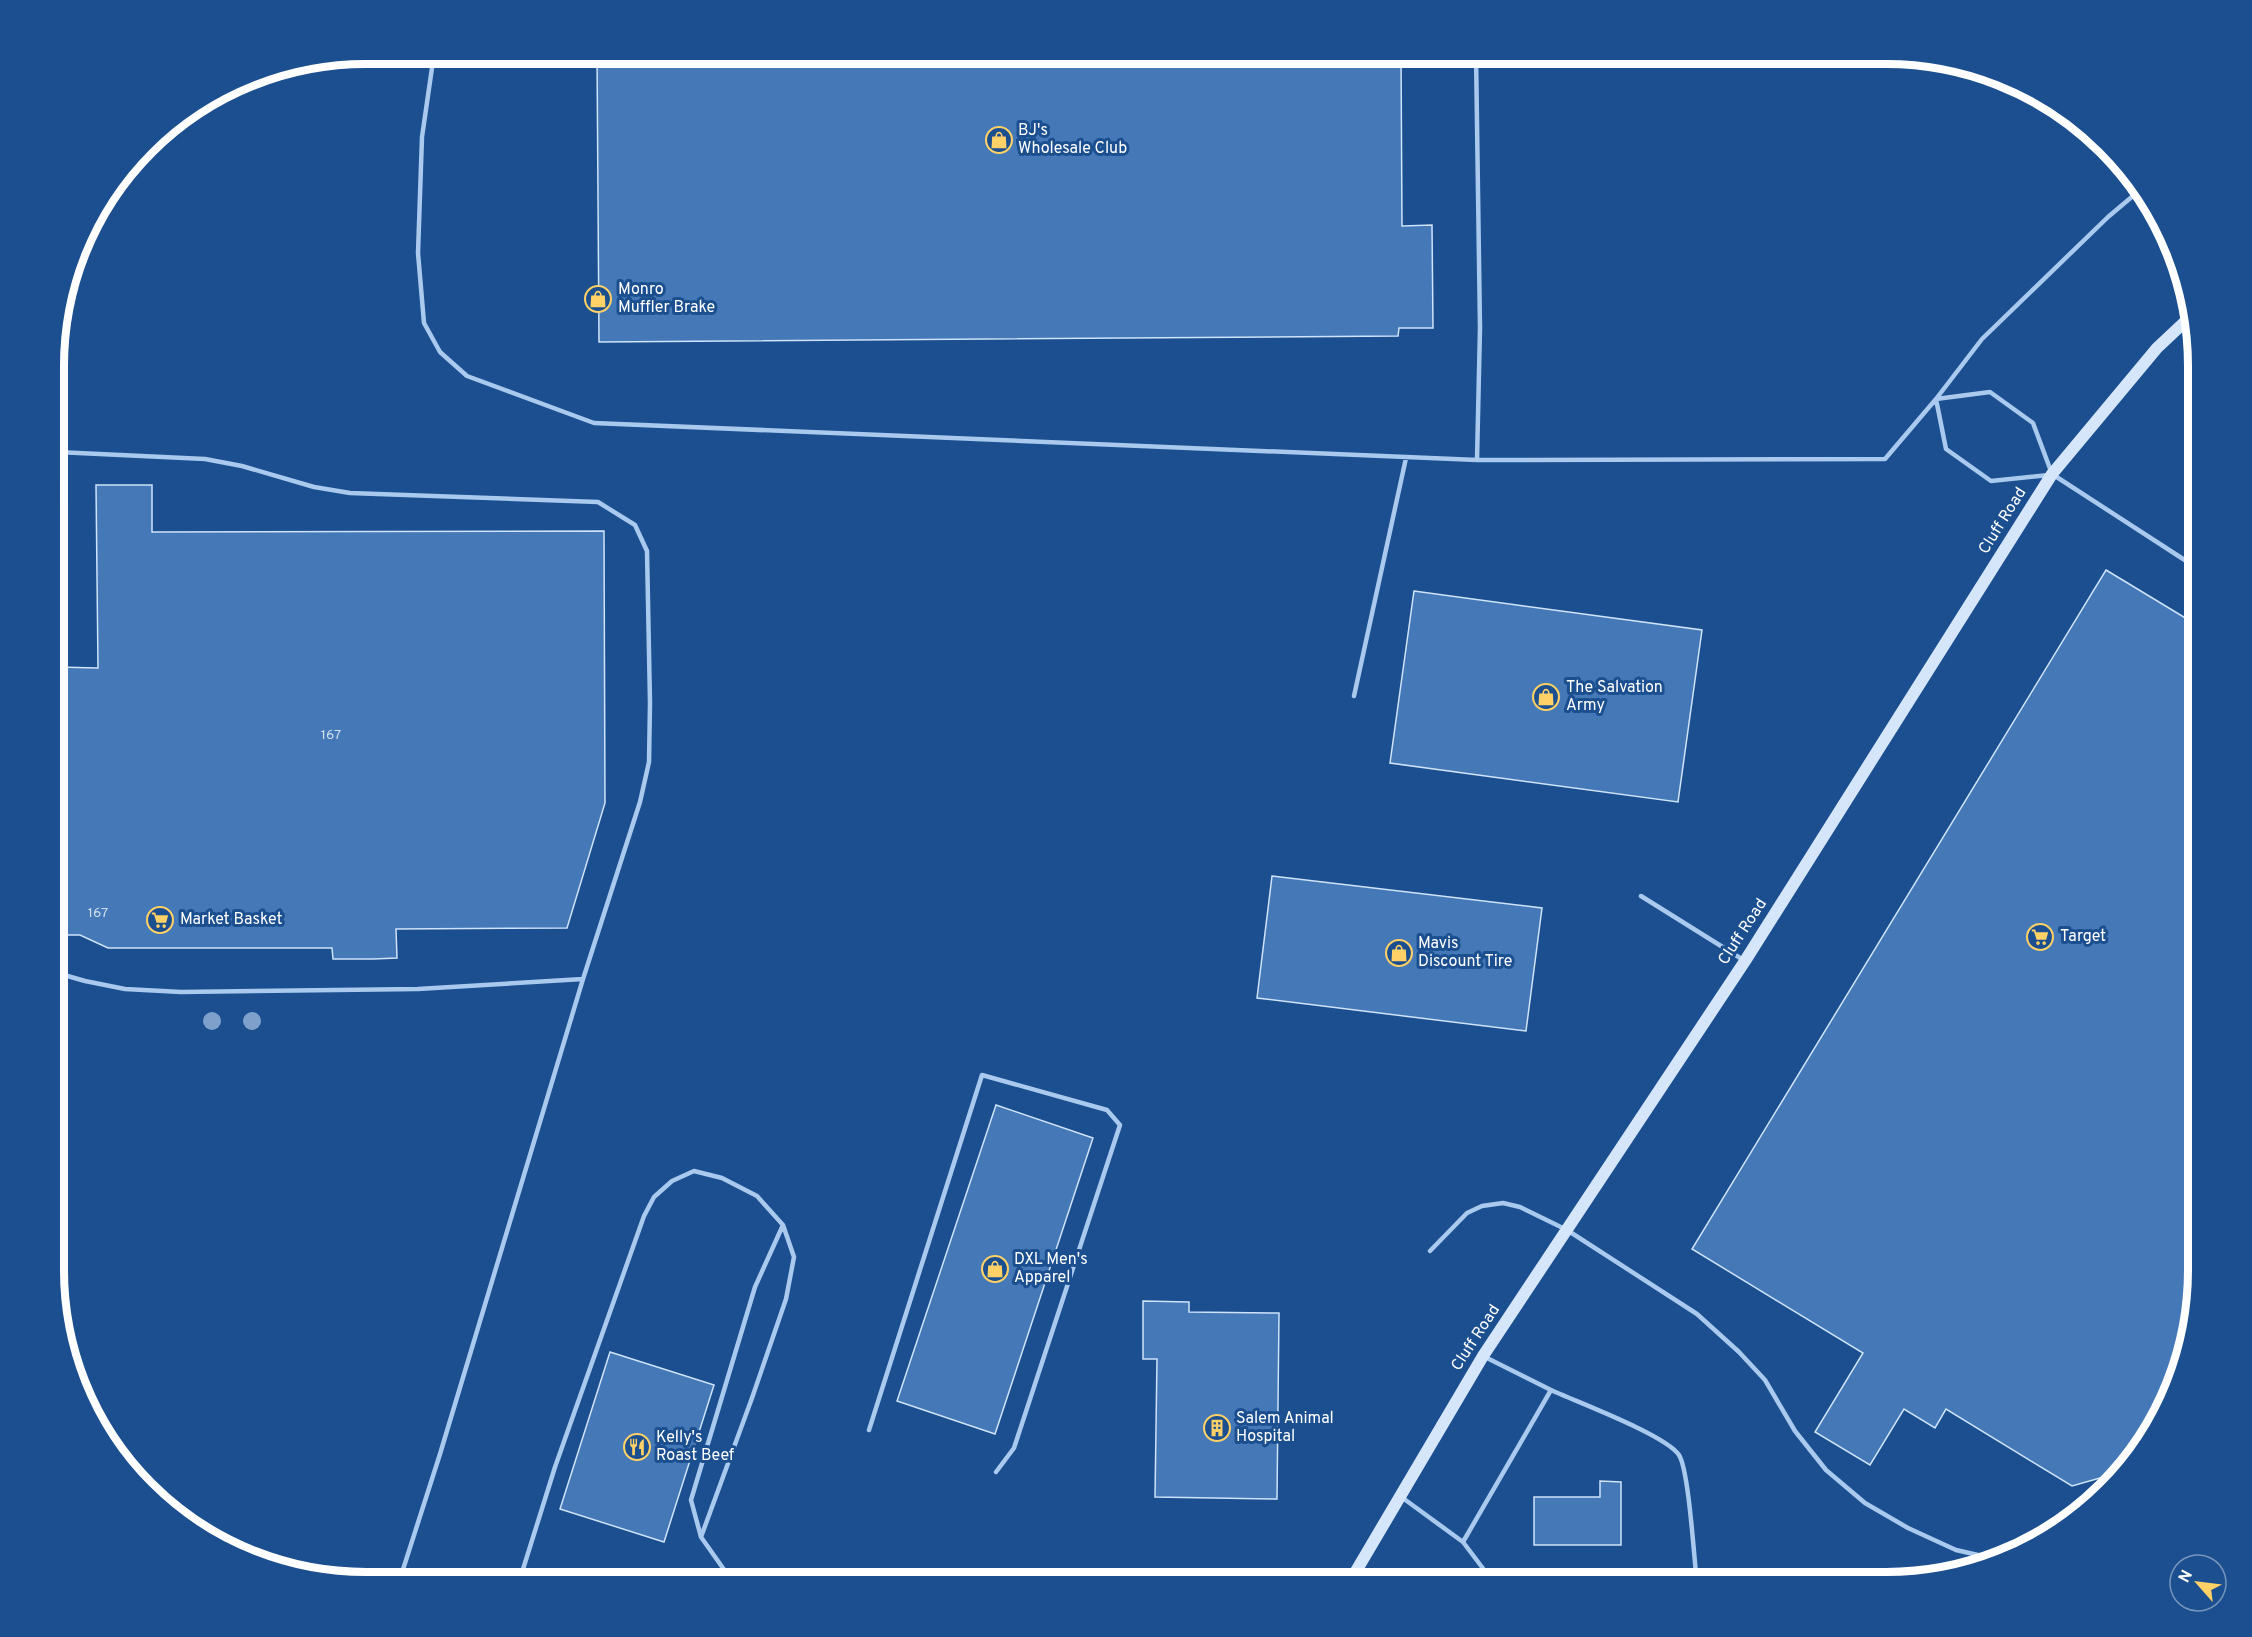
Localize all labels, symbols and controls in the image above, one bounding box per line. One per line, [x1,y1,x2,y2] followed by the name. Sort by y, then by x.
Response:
[1018,121,1127,159] place label: BJ's Wholesale Club
[984,125,1014,155] shop icon: BJ's Wholesale Club
[618,280,715,318] place label: Monro Muffler Brake
[583,284,613,314] shop icon: Monro Muffler Brake
[1975,484,2031,558] street label: Cluff Road
[1566,678,1663,716] place label: The Salvation Army
[1531,682,1561,712] shop icon: The Salvation Army
[321,727,341,744] house number: 167
[1714,895,1772,969] street label: Cluff Road
[88,905,108,922] house number: 167
[145,905,175,935] supermarket icon: Market Basket
[180,910,283,930] place label: Market Basket
[2025,922,2055,952] supermarket icon: Target
[2060,927,2106,947] place label: Target
[1418,934,1512,972] place label: Mavis Discount Tire
[1384,938,1414,968] shop icon: Mavis Discount Tire
[1014,1250,1088,1288] place label: DXL Men's Apparel
[980,1254,1010,1284] shop icon: DXL Men's Apparel
[1447,1301,1505,1375] street label: Cluff Road
[1236,1409,1334,1447] place label: Salem Animal Hospital
[1202,1413,1232,1443] building icon: Salem Animal Hospital
[656,1428,735,1466] place label: Kelly's Roast Beef
[622,1432,652,1462] restaurant icon: Kelly's Roast Beef
[2168,1553,2228,1613] north arrow
[2175,1567,2198,1587] text: N

